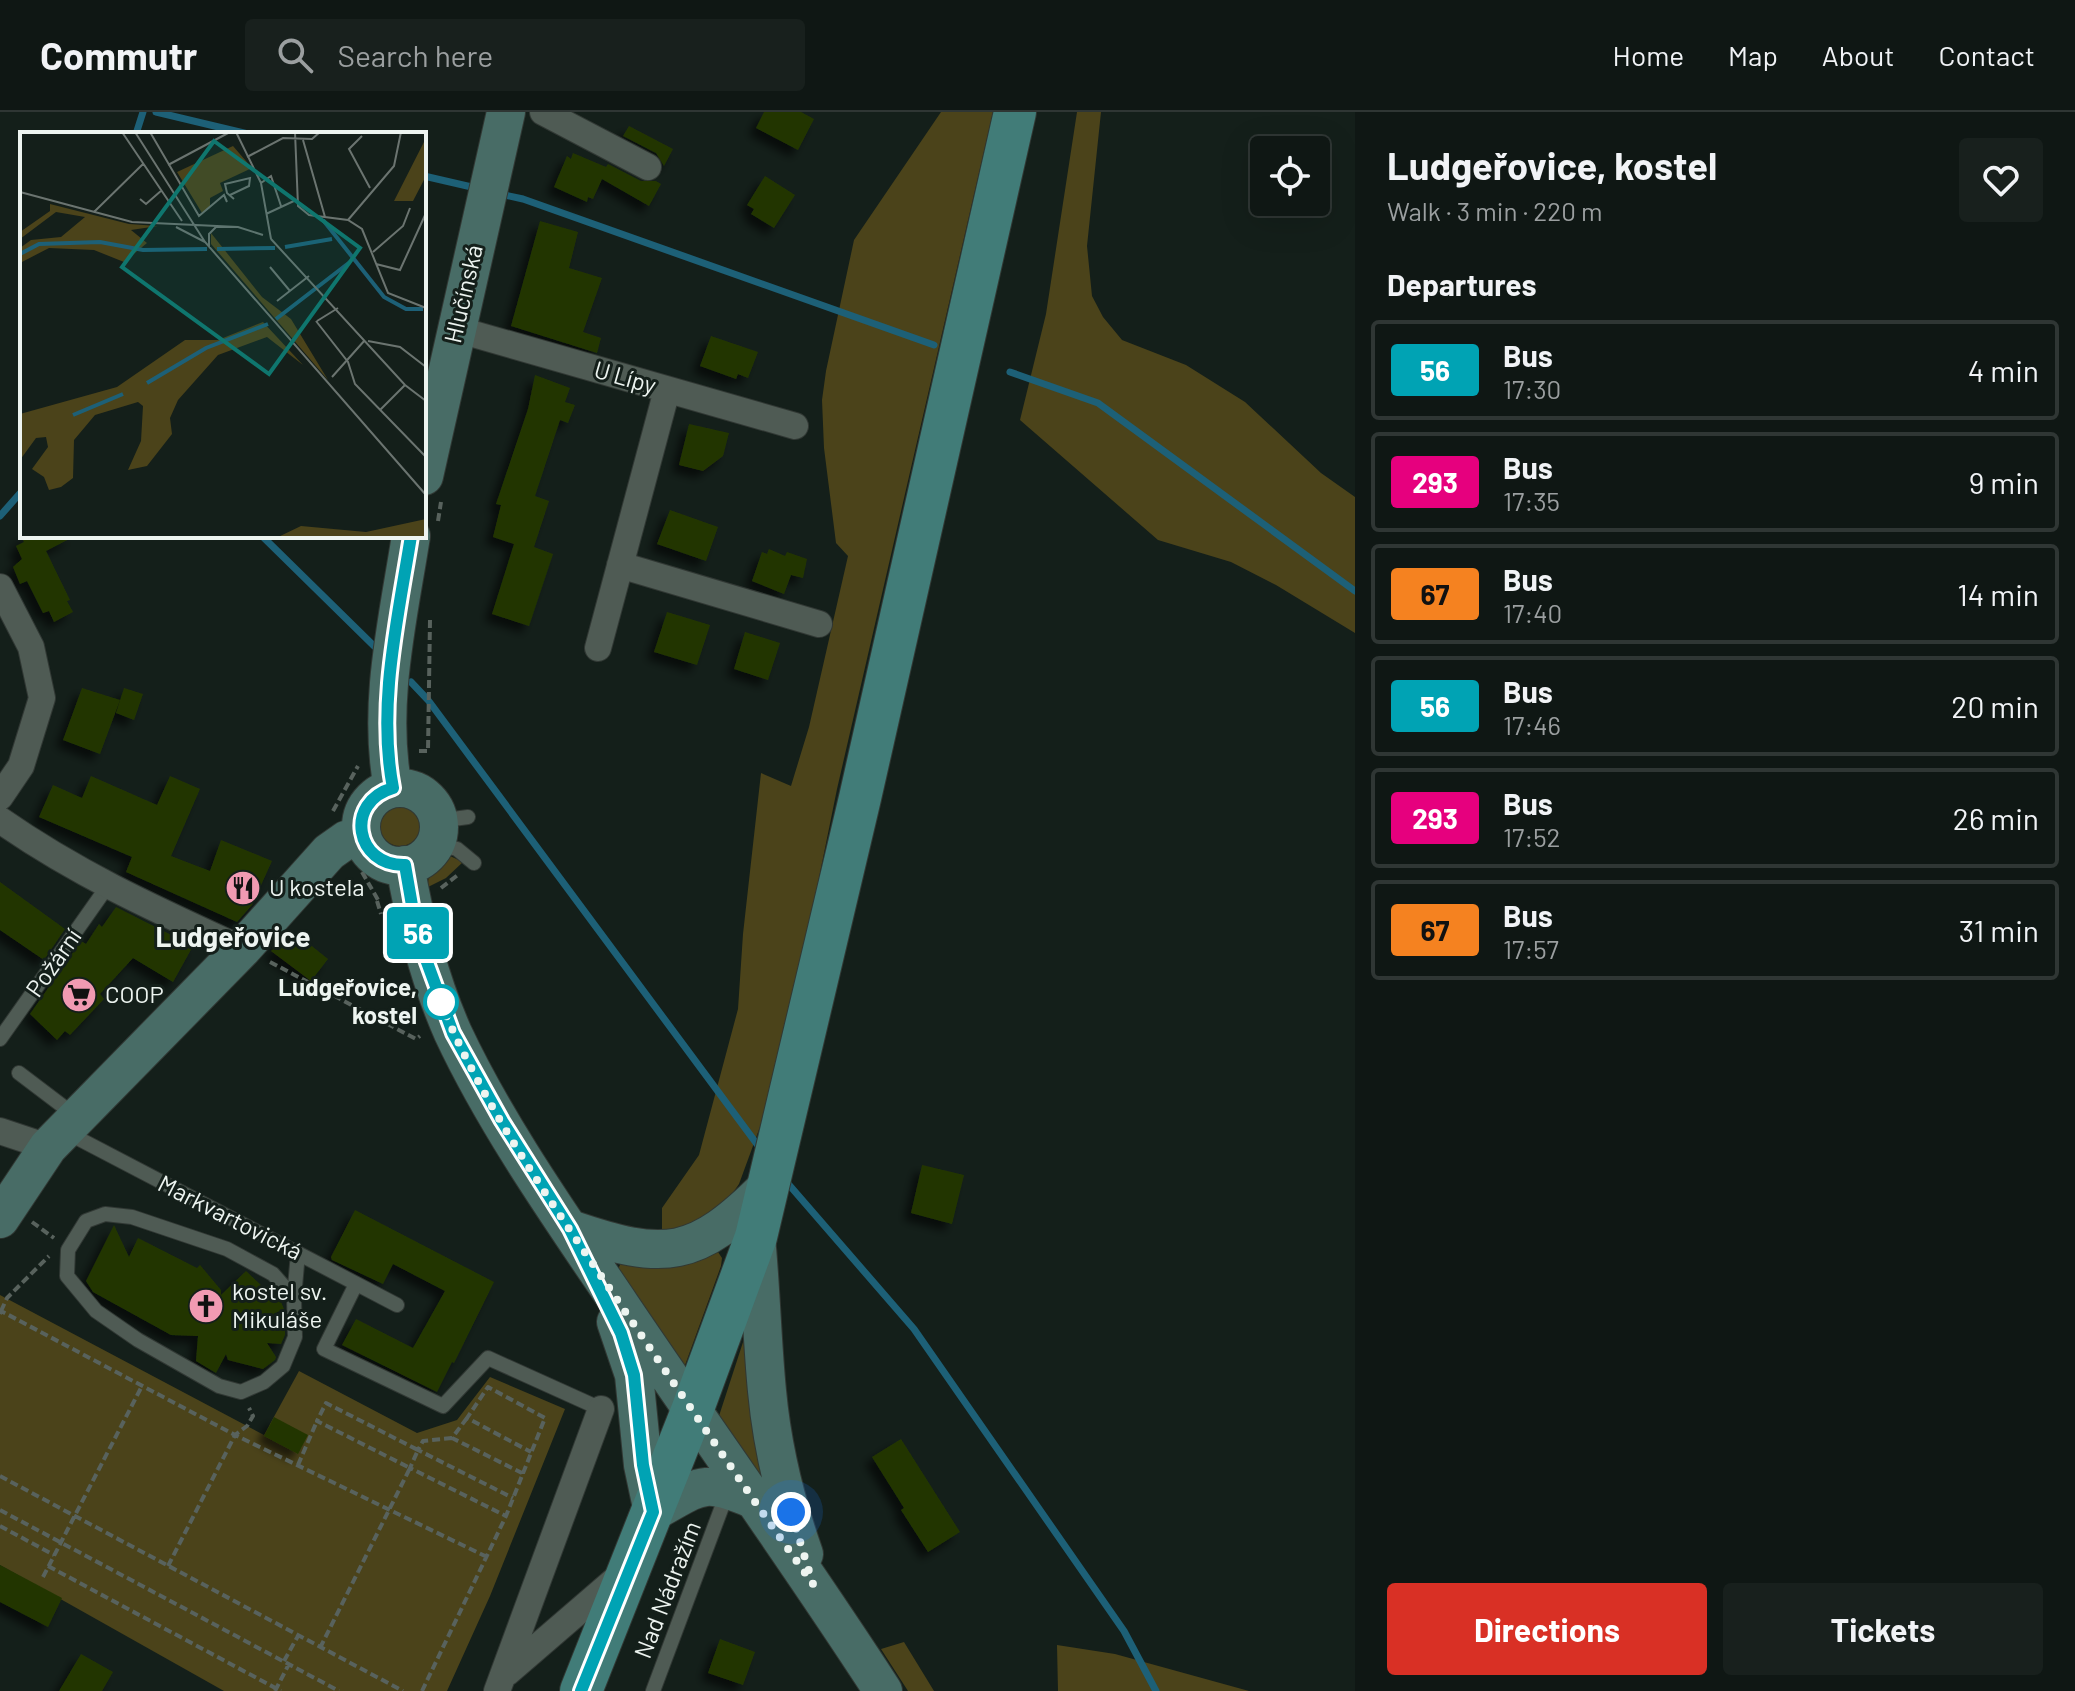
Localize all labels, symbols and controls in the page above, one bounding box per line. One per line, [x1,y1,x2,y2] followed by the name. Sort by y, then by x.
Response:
[245,19,805,91] search box
[40,32,197,78] text: Commutr
[273,33,317,77] icon: search
[337,37,493,73] text: Search here
[1613,38,1684,72] text: Home
[1728,38,1778,72] text: Map
[1822,38,1894,72] text: About
[1938,38,2035,72] text: Contact
[20,132,426,538] inset map
[1250,136,1330,216] map controls
[1250,136,1330,216] button: locate
[1959,138,2043,222] button: heart
[1387,142,1717,188] text: Ludgeřovice, kostel
[1387,195,1603,226] text: Walk · 3 min · 220 m
[437,242,488,346] street label: Hlučínská
[1387,266,1537,302] text: Departures
[1503,337,1553,373] text: Bus
[1968,352,2039,388] text: 4 min
[1420,353,1450,387] text: 56
[591,354,660,399] street label: U Lípy
[1503,373,1561,404] text: 17:30
[1503,449,1553,485] text: Bus
[1969,464,2039,500] text: 9 min
[1412,465,1458,499] text: 293
[1503,485,1560,516] text: 17:35
[1503,561,1553,597] text: Bus
[1957,576,2039,612] text: 14 min
[1421,577,1449,611] text: 67
[1503,597,1562,628] text: 17:40
[1503,673,1553,709] text: Bus
[1951,688,2039,724] text: 20 min
[1420,689,1450,723] text: 56
[1503,709,1561,740] text: 17:46
[1503,785,1553,821] text: Bus
[1953,800,2039,836] text: 26 min
[1412,801,1458,835] text: 293
[1503,821,1561,852] text: 17:52
[224,869,262,907] restaurant icon: U kostela
[269,872,364,901] place label: U kostela
[1503,897,1553,933] text: Bus
[382,907,454,959] line badge: 56
[1959,912,2039,948] text: 31 min
[1421,913,1449,947] text: 67
[403,916,433,950] text: 56
[155,919,311,953] district label: Ludgeřovice
[19,922,87,1002] street label: Požární
[1503,933,1559,964] text: 17:57
[278,972,417,1029] place label: Ludgeřovice, kostel
[60,976,98,1014] supermarket icon: COOP
[105,979,164,1008] place label: COOP
[424,985,458,1019] marker: Ludgeřovice, kostel
[154,1168,308,1265] street label: Markvartovická
[232,1276,327,1333] place label: kostel sv. Mikuláše
[187,1287,225,1325] church icon: kostel sv. Mikuláše
[771,1492,811,1532] your location
[627,1517,706,1662] street label: Nad Nádražím
[1387,1583,1707,1675] button: Directions
[1723,1583,2043,1675] button: Tickets

